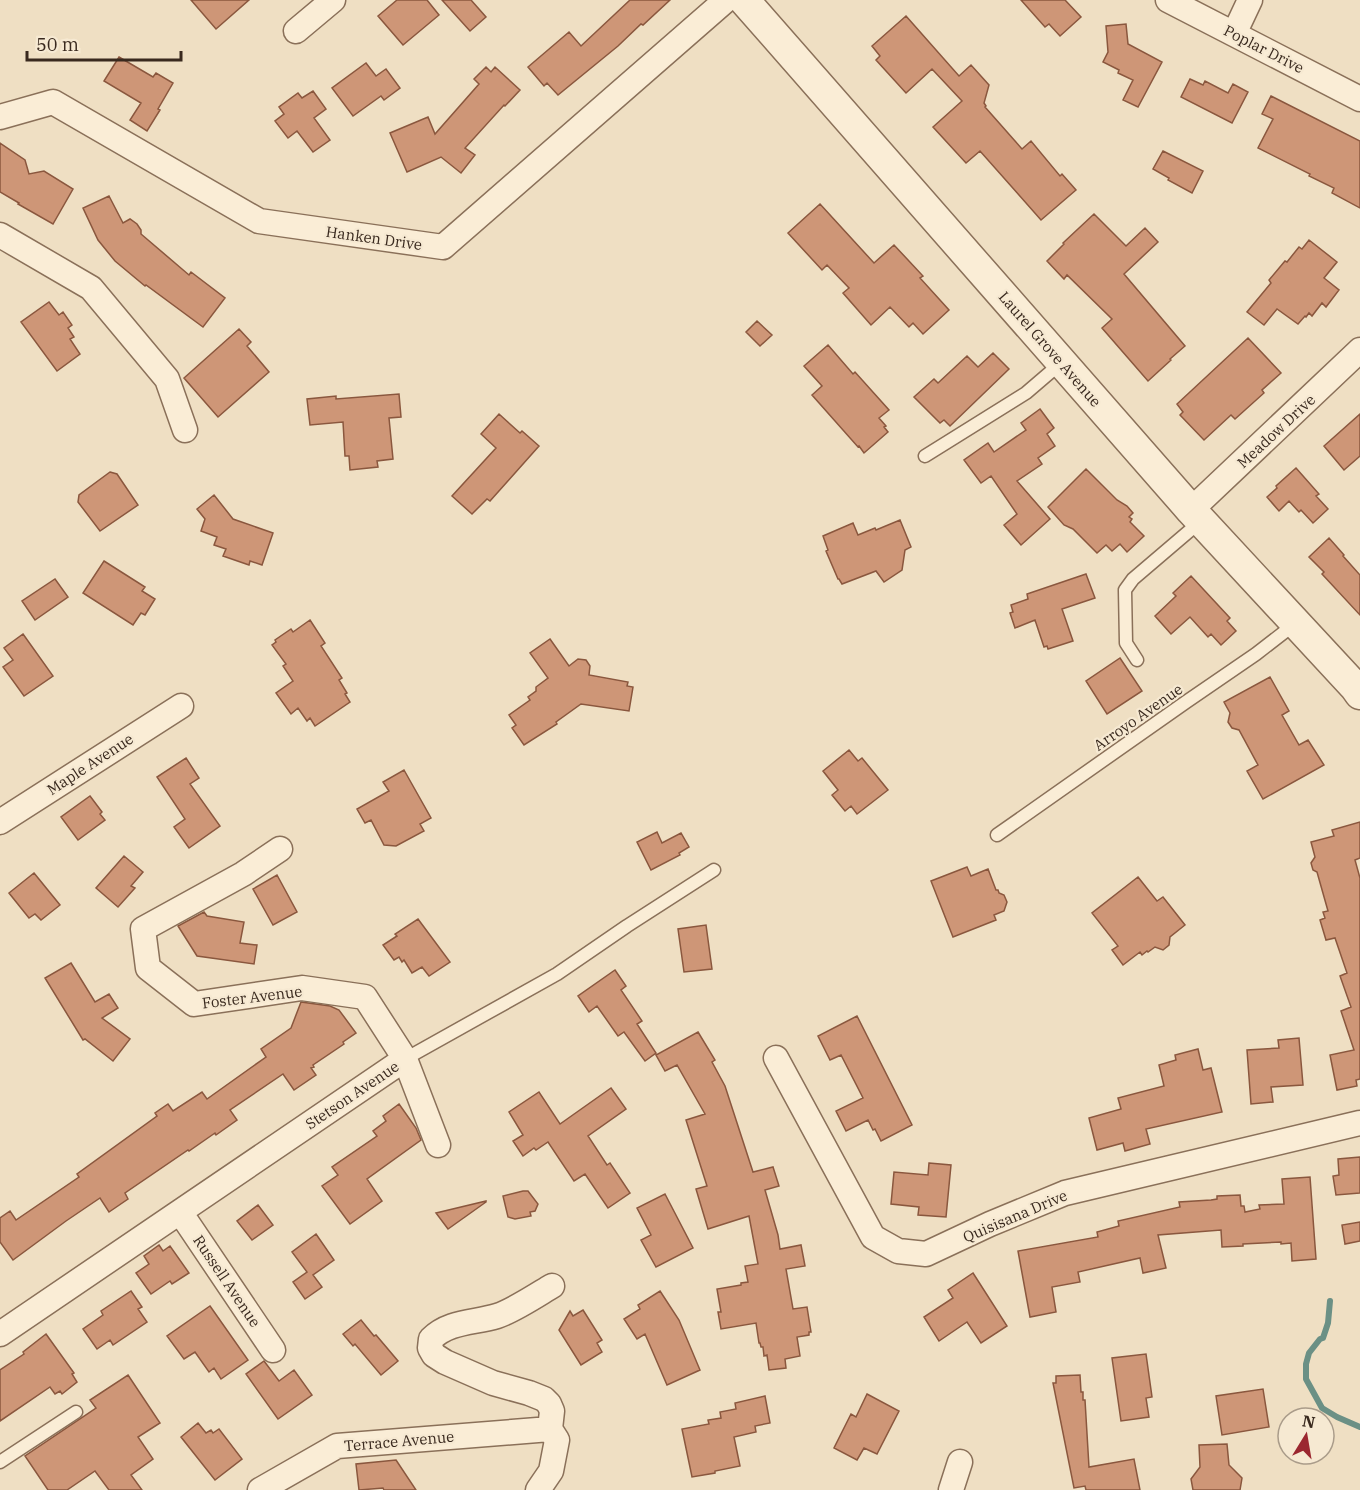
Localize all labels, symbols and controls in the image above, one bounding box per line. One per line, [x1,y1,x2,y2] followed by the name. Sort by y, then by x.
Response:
[1221,21,1307,77] street label: Poplar Drive
[27,24,182,62] scale bar
[36,33,79,56] text: 50 m
[325,222,423,254] street label: Hanken Drive
[995,287,1105,411] street label: Laurel Grove Avenue
[1233,390,1319,472] street label: Meadow Drive
[1090,679,1186,755] street label: Arroyo Avenue
[43,729,137,799] street label: Maple Avenue
[201,981,303,1013] street label: Foster Avenue
[301,1057,403,1133] street label: Stetson Avenue
[960,1185,1070,1247] street label: Quisisana Drive
[189,1231,265,1331] street label: Russell Avenue
[1276,1406,1336,1466] north arrow
[1301,1410,1317,1432] text: N
[343,1427,455,1455] street label: Terrace Avenue

